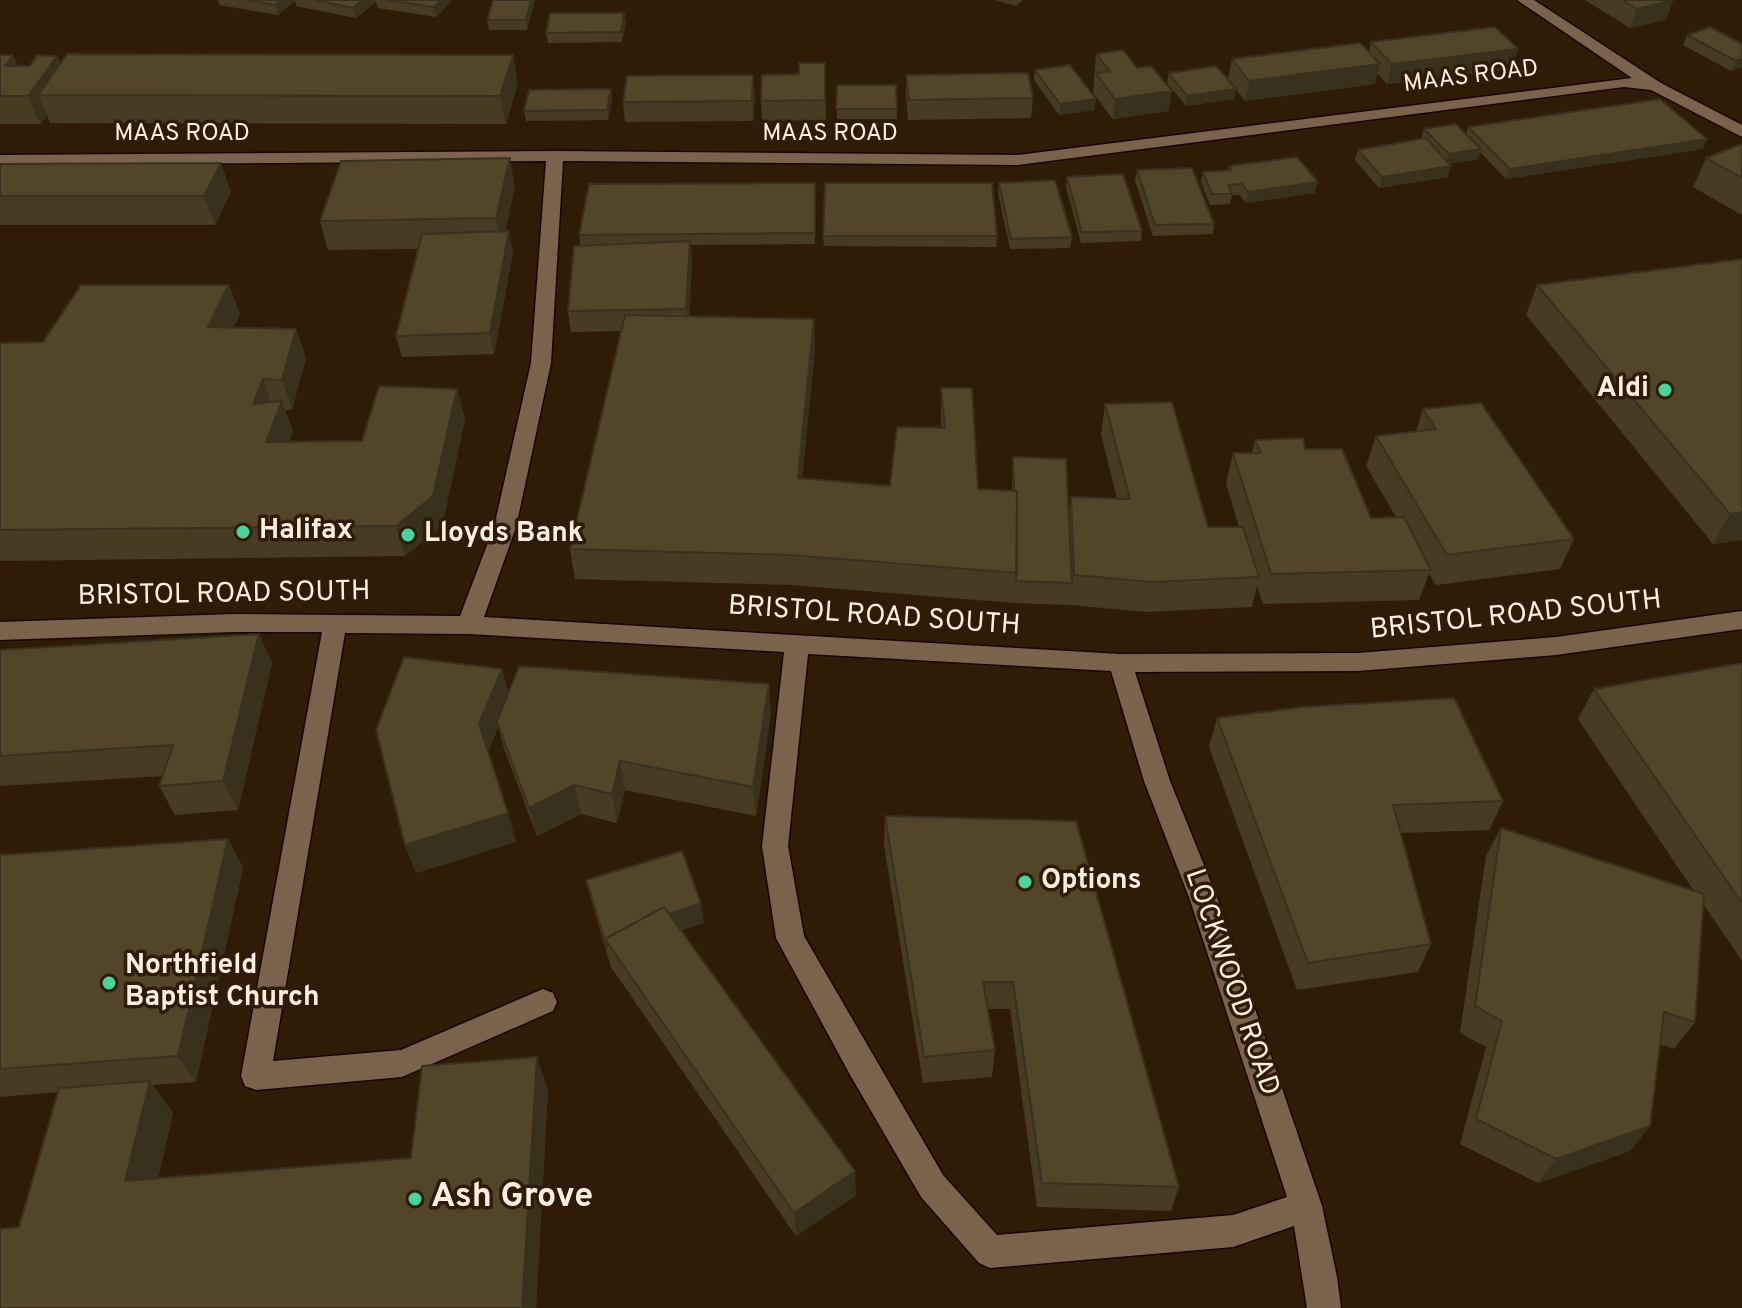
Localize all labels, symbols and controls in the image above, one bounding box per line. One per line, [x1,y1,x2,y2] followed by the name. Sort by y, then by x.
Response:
[1402,55,1540,101] street label: MAAS ROAD
[114,121,250,149] street label: MAAS ROAD
[762,121,898,149] street label: MAAS ROAD
[1597,373,1649,407] place label: Aldi
[1656,381,1674,399] marker: Aldi
[259,515,353,549] place label: Halifax
[424,518,584,552] place label: Lloyds Bank
[234,523,252,541] marker: Halifax
[399,526,417,544] marker: Lloyds Bank
[77,577,371,615] street label: BRISTOL ROAD SOUTH
[1369,585,1663,649] street label: BRISTOL ROAD SOUTH
[727,591,1021,645] street label: BRISTOL ROAD SOUTH
[1041,865,1141,899] place label: Options
[1175,865,1285,1101] street label: LOCKWOOD ROAD
[1016,873,1034,891] marker: Options
[125,950,320,1016] place label: Northfield Baptist Church
[100,974,118,992] marker: Northfield Baptist Church
[431,1179,593,1219] place label: Ash Grove
[406,1190,424,1208] marker: Ash Grove

